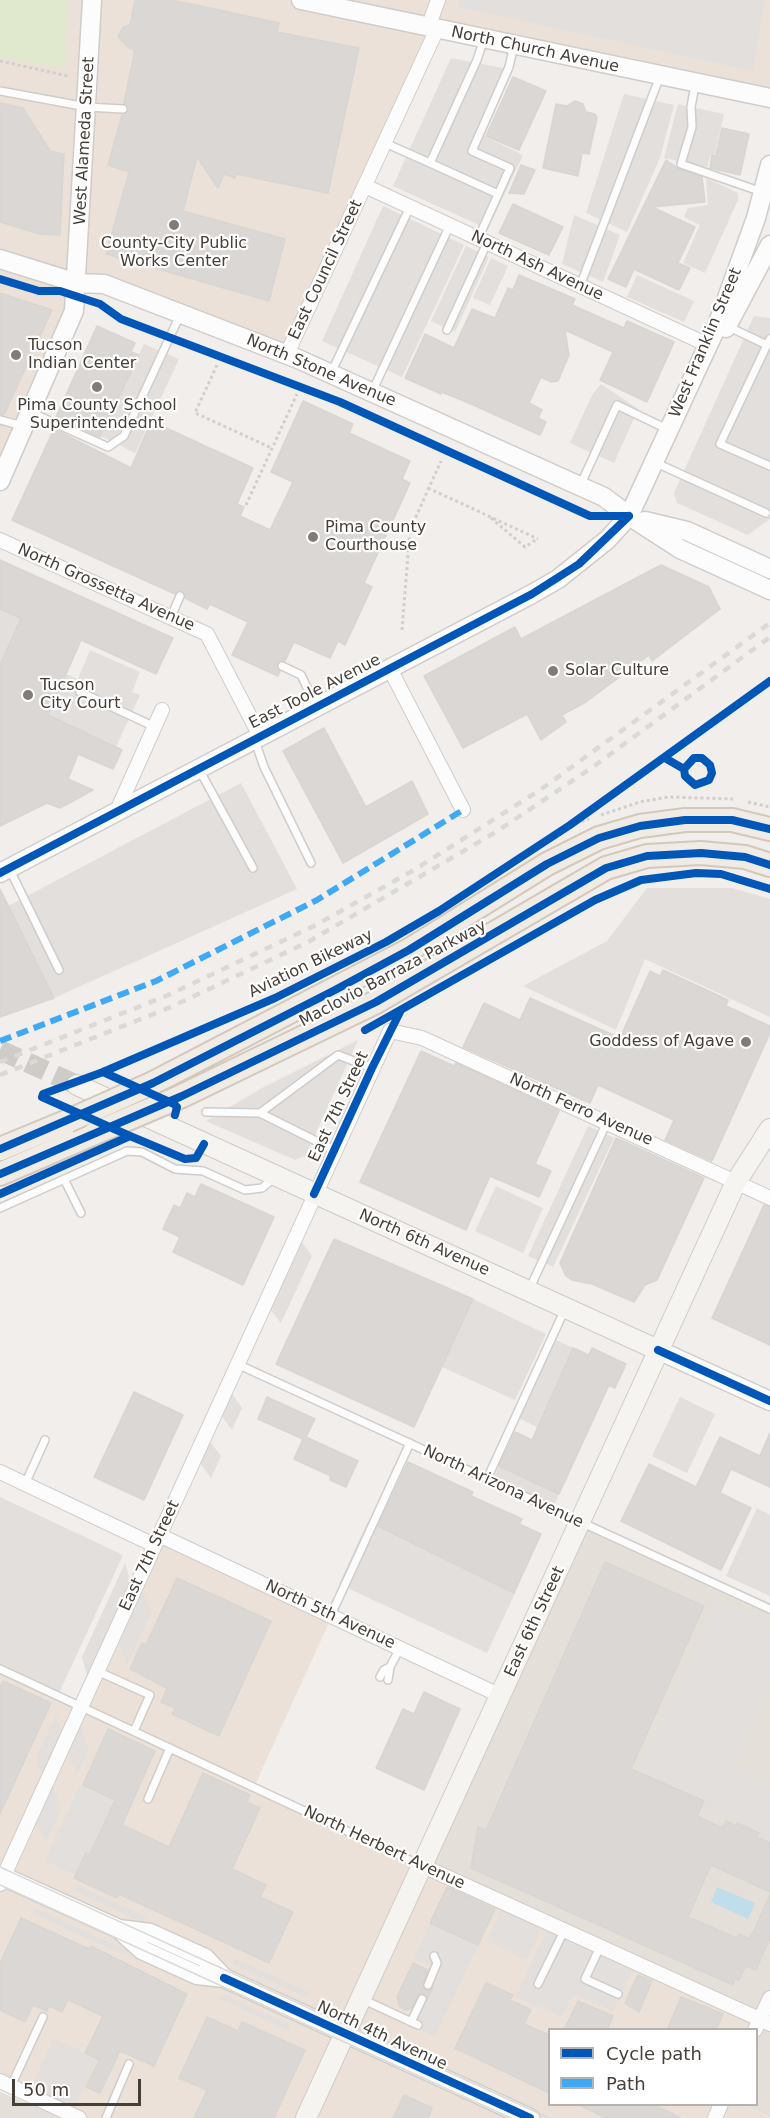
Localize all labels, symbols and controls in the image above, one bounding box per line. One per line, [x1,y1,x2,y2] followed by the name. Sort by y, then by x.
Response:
[449,23,621,77] street label: North Church Avenue
[71,56,99,226] street label: West Alameda Street
[285,197,367,343] street label: East Council Street
[167,218,181,232] marker: County-City Public Works Center
[468,227,606,305] street label: North Ash Avenue
[101,234,247,272] place label: County-City Public Works Center
[666,265,746,421] street label: West Franklin Street
[243,331,399,411] street label: North Stone Avenue
[28,336,136,374] place label: Tucson Indian Center
[9,348,23,362] marker: Tucson Indian Center
[90,380,104,394] marker: Pima County School Superintendednt
[17,396,177,434] place label: Pima County School Superintendednt
[325,518,426,556] place label: Pima County Courthouse
[306,530,320,544] marker: Pima County Courthouse
[15,540,197,636] street label: North Grossetta Avenue
[246,651,384,733] street label: East Toole Avenue
[565,661,669,681] place label: Solar Culture
[546,664,560,678] marker: Solar Culture
[40,676,120,714] place label: Tucson City Court
[21,688,35,702] marker: Tucson City Court
[296,916,490,1032] street label: Maclovio Barraza Parkway
[246,926,376,1002] street label: Aviation Bikeway
[589,1032,734,1052] place label: Goddess of Agave
[739,1035,753,1049] marker: Goddess of Agave
[305,1049,373,1165] street label: East 7th Street
[506,1070,656,1150] street label: North Ferro Avenue
[356,1206,492,1280] street label: North 6th Avenue
[420,1441,586,1533] street label: North Arizona Avenue
[116,1498,184,1614] street label: East 7th Street
[501,1564,569,1680] street label: East 6th Street
[262,1577,398,1653] street label: North 5th Avenue
[300,1802,468,1894] street label: North Herbert Avenue
[314,1998,450,2074] street label: North 4th Avenue
[548,2028,758,2106] legend
[606,2043,702,2064] text: Cycle path
[15,2067,144,2105] scale bar
[606,2073,646,2094] text: Path
[23,2079,69,2100] text: 50 m

